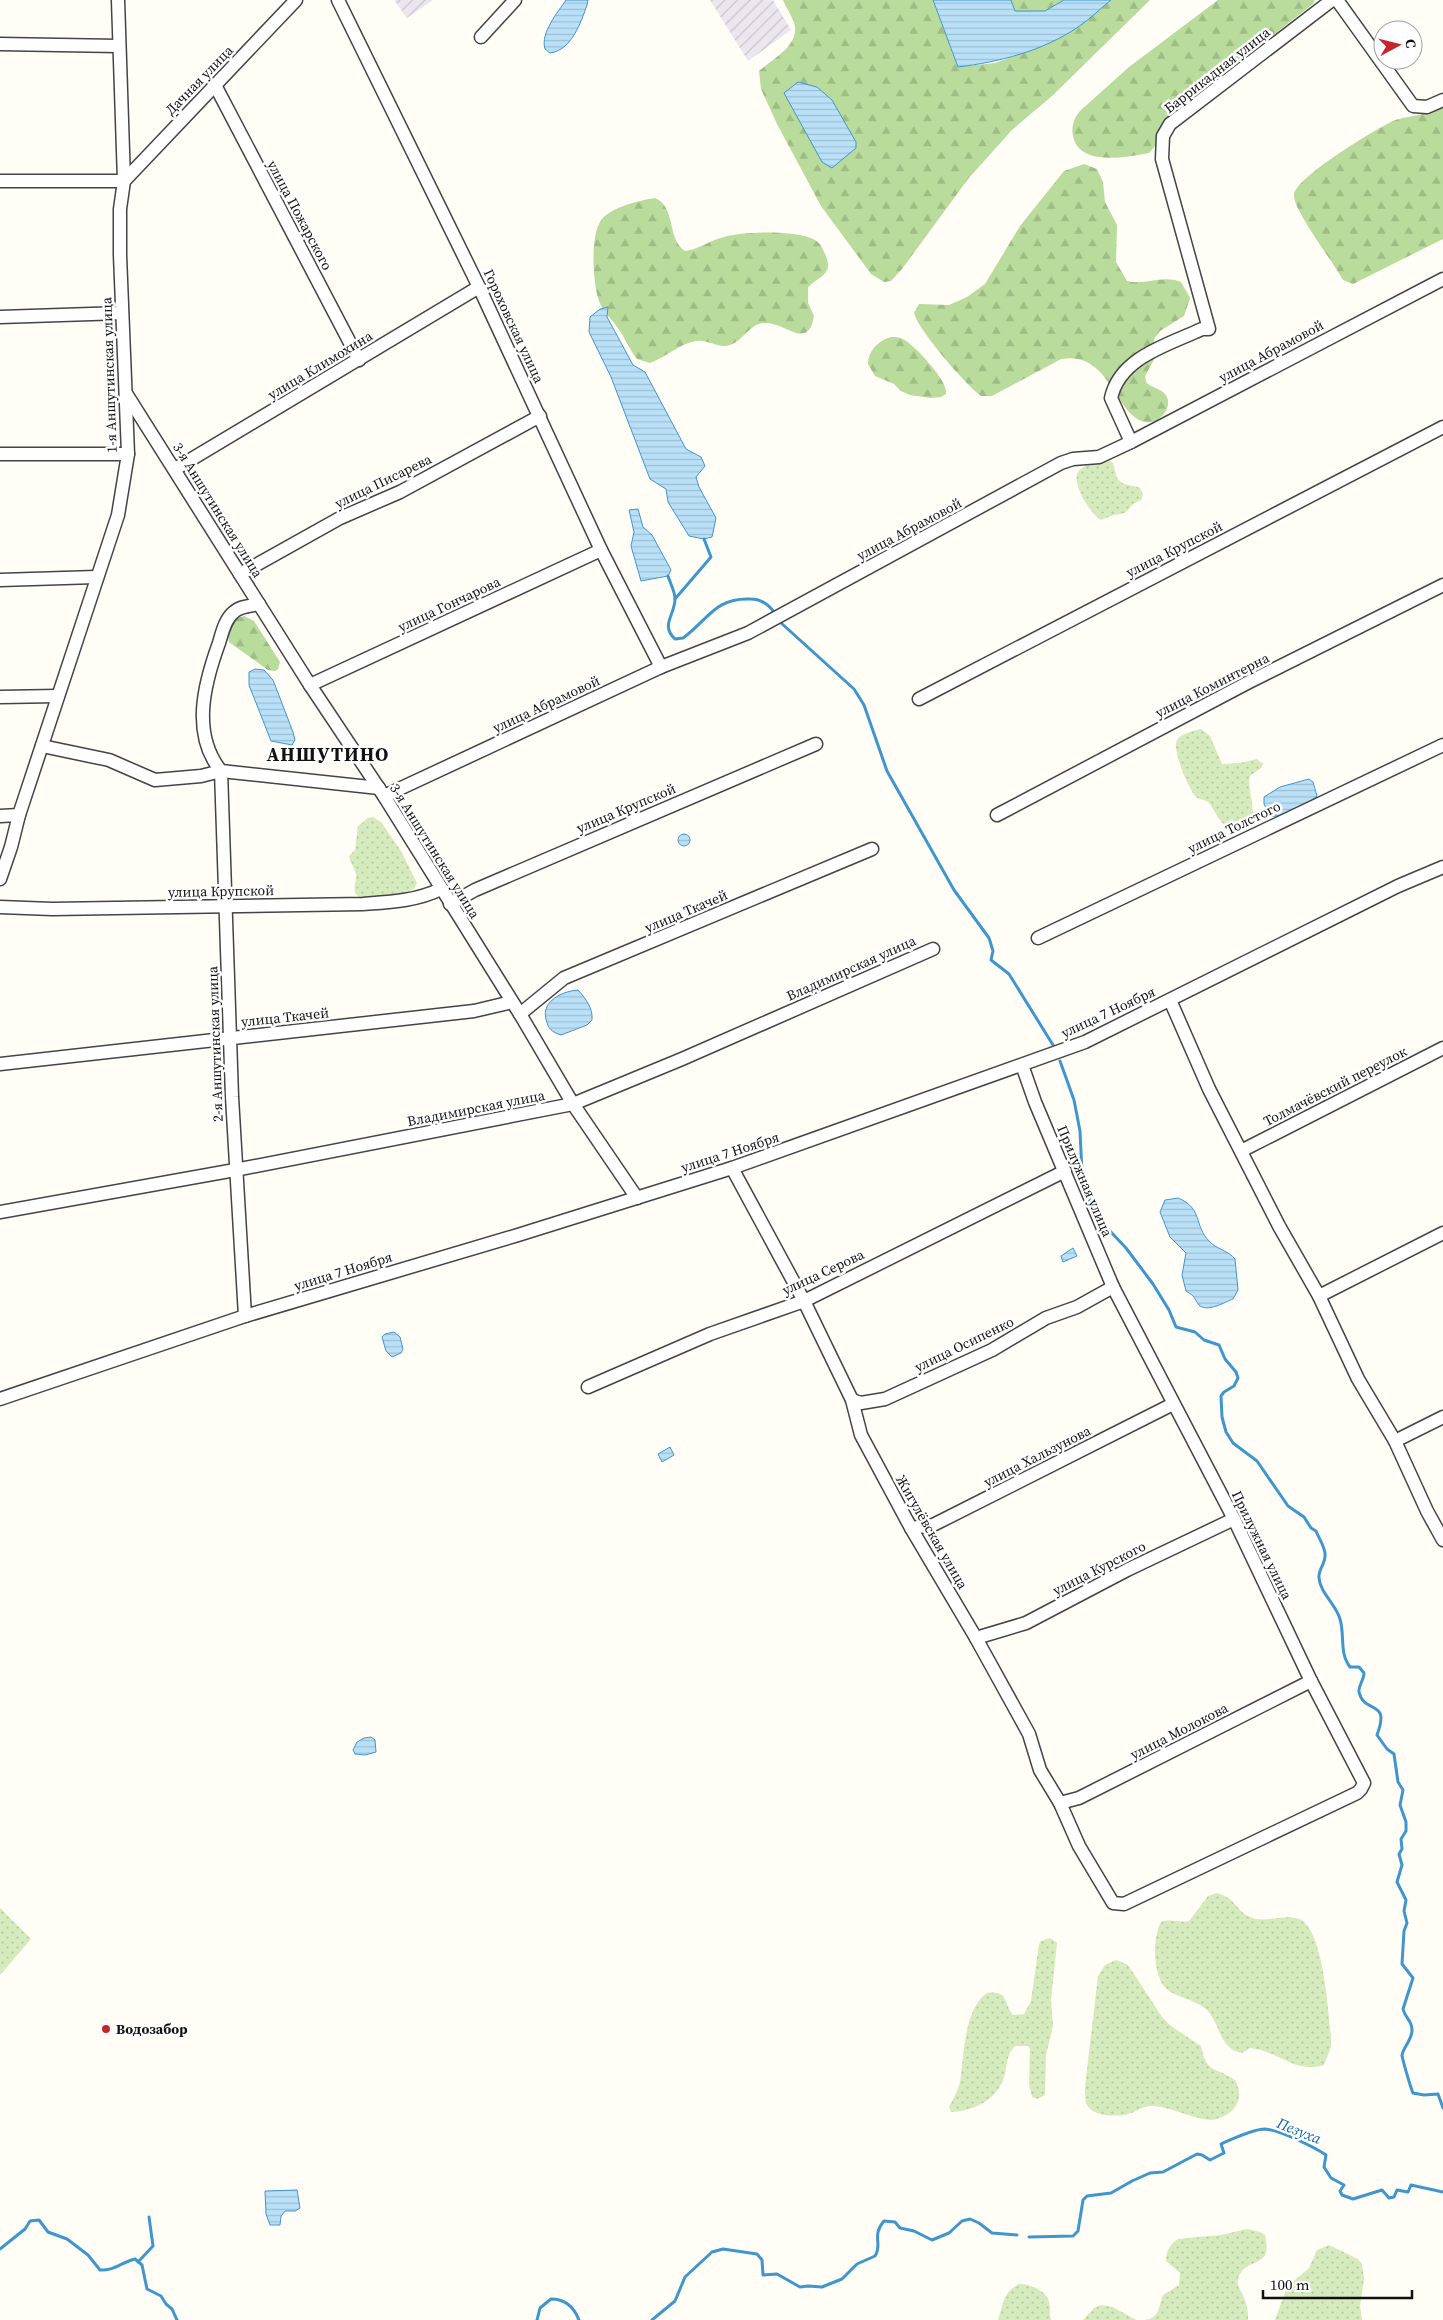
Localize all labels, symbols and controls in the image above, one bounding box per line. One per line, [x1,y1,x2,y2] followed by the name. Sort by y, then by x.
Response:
[1373,20,1423,70] north arrow
[1160,22,1275,118] street label: Баррикадная улица
[1400,38,1421,49] text: С
[161,40,238,119] street label: Дачная улица
[263,156,338,274] street label: улица Пожарского
[479,266,550,387] street label: Гороховская улица
[96,296,122,453] street label: 1-я Аншутинская улица
[1215,315,1327,387] street label: улица Абрамовой
[264,325,377,404] street label: улица Климохина
[168,439,268,582] street label: 3-я Аншутинская улица
[331,448,436,513] street label: улица Писарева
[853,493,965,565] street label: улица Абрамовой
[1122,516,1226,582] street label: улица Крупской
[395,571,504,636] street label: улица Гончарова
[1151,647,1273,722] street label: улица Коминтерна
[489,670,603,738] street label: улица Абрамовой
[267,741,389,767] district label: АНШУТИНО
[573,778,679,838] street label: улица Крупской
[385,780,485,923] street label: 3-я Аншутинская улица
[1184,796,1284,858] street label: улица Толстого
[168,880,274,902] street label: улица Крупской
[641,885,731,937] street label: улица Ткачей
[783,930,920,1006] street label: Владимирская улица
[202,965,228,1122] street label: 2-я Аншутинская улица
[1058,981,1158,1043] street label: улица 7 Ноября
[240,1002,330,1032] street label: улица Ткачей
[1260,1041,1410,1131] street label: Толмачёвский переулок
[405,1085,547,1131] street label: Владимирская улица
[1053,1122,1118,1241] street label: Прилужная улица
[678,1127,782,1177] street label: улица 7 Ноября
[779,1244,868,1300] street label: улица Серова
[291,1247,395,1295] street label: улица 7 Ноября
[911,1311,1017,1377] street label: улица Осипенко
[980,1420,1095,1492] street label: улица Хальзунова
[891,1471,973,1593] street label: Жигулёвская улица
[1227,1487,1297,1604] street label: Прилужная улица
[1049,1536,1149,1600] street label: улица Курского
[1127,1697,1232,1764] street label: улица Молокова
[116,2019,188,2039] place label: Водозабор
[100,2023,112,2035] marker: Водозабор
[1273,2112,1325,2149] water label: Пезуха
[1263,2268,1412,2300] scale bar
[1270,2274,1310,2295] text: 100 m

